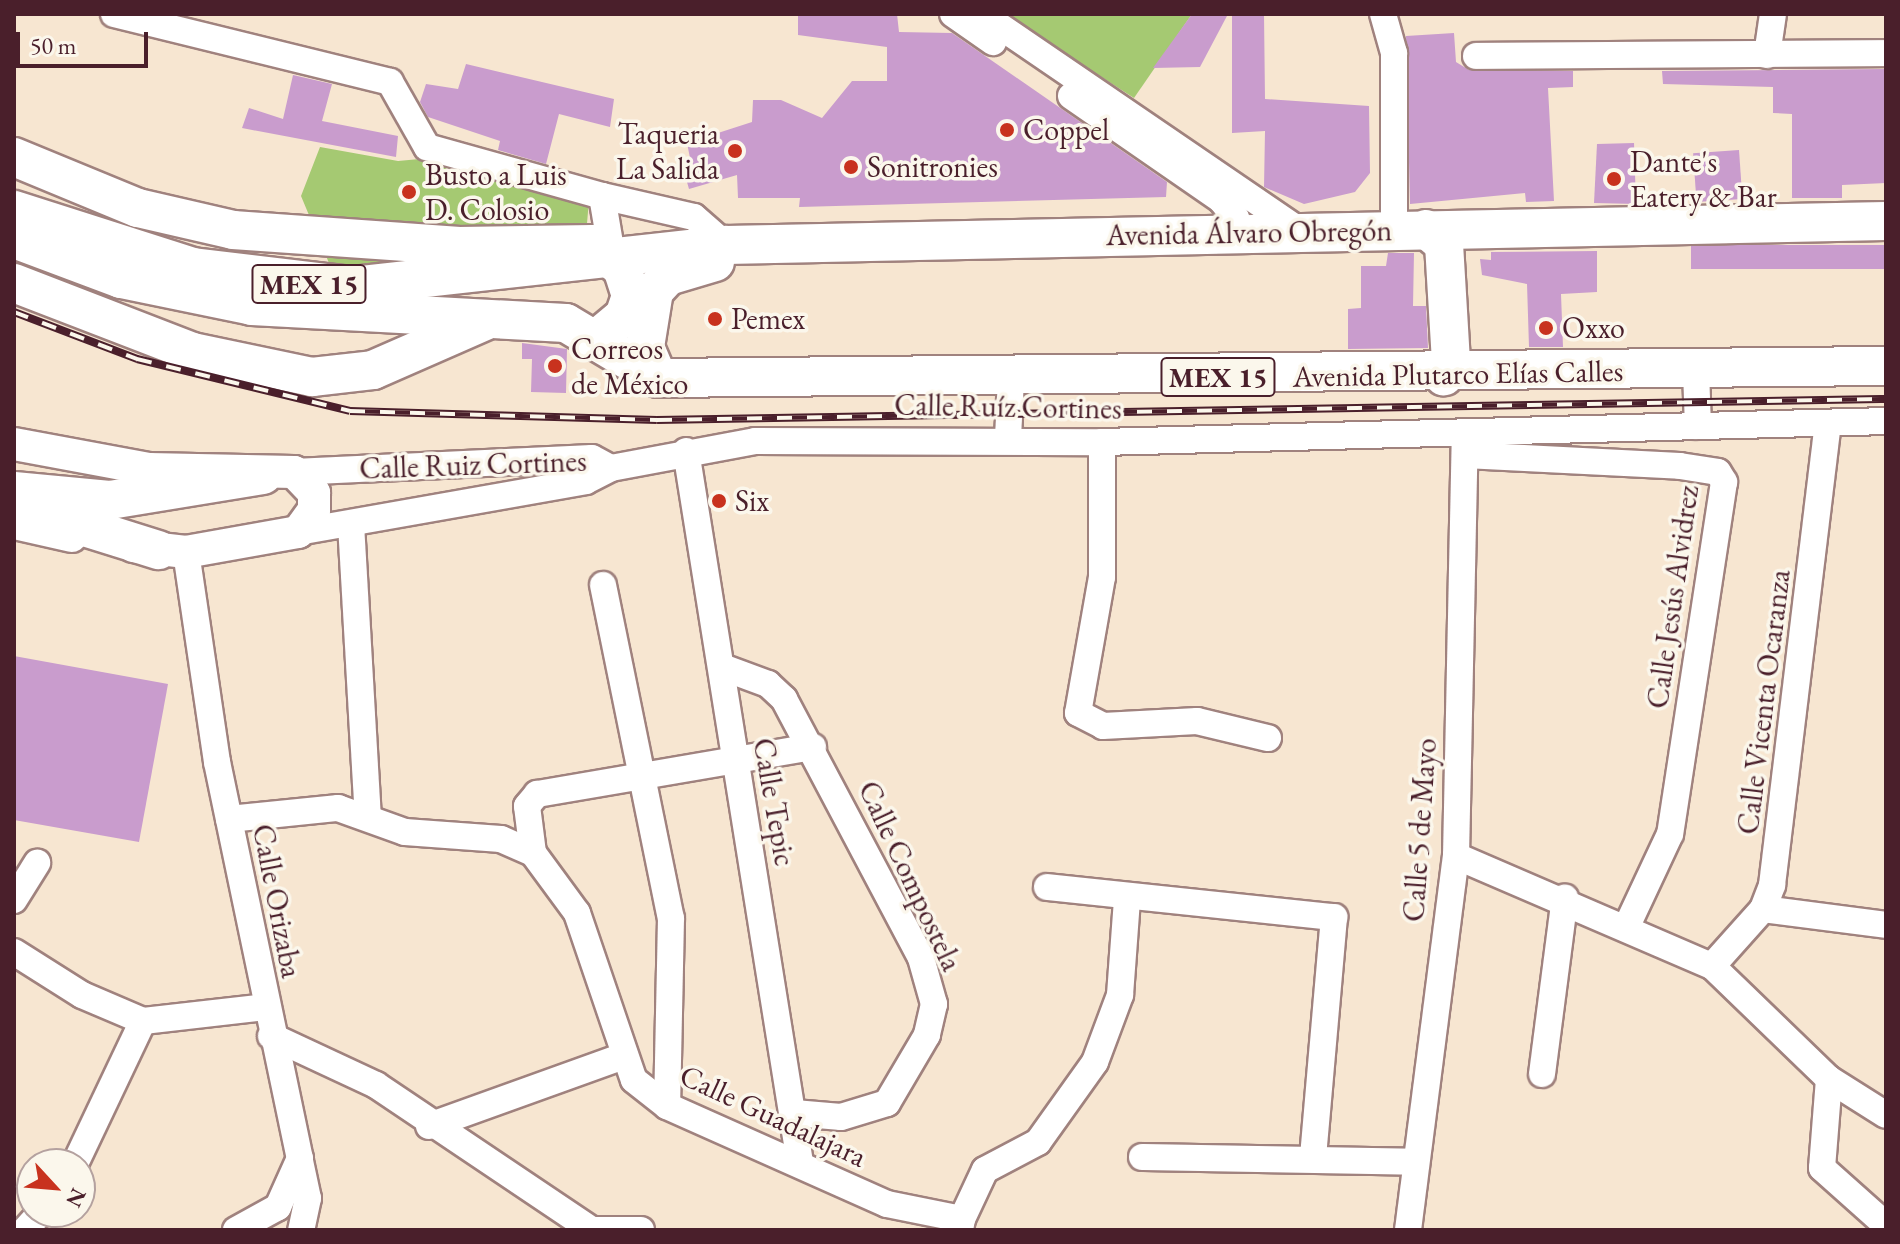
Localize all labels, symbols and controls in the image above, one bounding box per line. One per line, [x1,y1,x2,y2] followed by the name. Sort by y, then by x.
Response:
[20,16,152,66] scale bar
[30,30,77,61] text: 50 m
[1023,112,1109,148] place label: Coppel
[616,116,719,186] place label: Taqueria La Salida
[998,121,1016,139] marker: Coppel
[726,142,744,160] marker: Taqueria La Salida
[1630,144,1777,214] place label: Dante's Eatery & Bar
[867,149,998,185] place label: Sonitronies
[425,157,567,228] place label: Busto a Luis D. Colosio
[842,158,860,176] marker: Sonitronies
[1605,170,1623,188] marker: Dante's Eatery & Bar
[400,183,418,201] marker: Busto a Luis D. Colosio
[1106,213,1392,253] street label: Avenida Álvaro Obregón
[251,260,367,308] road number: MEX 15
[731,301,805,337] place label: Pemex
[706,310,724,328] marker: Pemex
[1562,310,1625,346] place label: Oxxo
[1537,319,1555,337] marker: Oxxo
[571,331,688,402] place label: Correos de México
[1160,353,1276,401] road number: MEX 15
[1292,353,1624,395] street label: Avenida Plutarco Elías Calles
[546,357,564,375] marker: Correos de México
[894,387,1122,427] street label: Calle Ruíz Cortines
[359,443,587,487] street label: Calle Ruiz Cortines
[735,483,769,519] place label: Six
[1640,483,1706,711] street label: Calle Jesús Alvidrez
[710,492,728,510] marker: Six
[1730,568,1798,836] street label: Calle Vicenta Ocaranza
[745,735,803,869] street label: Calle Tepic
[1396,737,1444,923] street label: Calle 5 de Mayo
[850,775,970,977] street label: Calle Compostela
[244,821,310,981] street label: Calle Orizaba
[674,1057,872,1175] street label: Calle Guadalajara
[16,1148,96,1228] north arrow
[59,1184,93,1212] text: N

